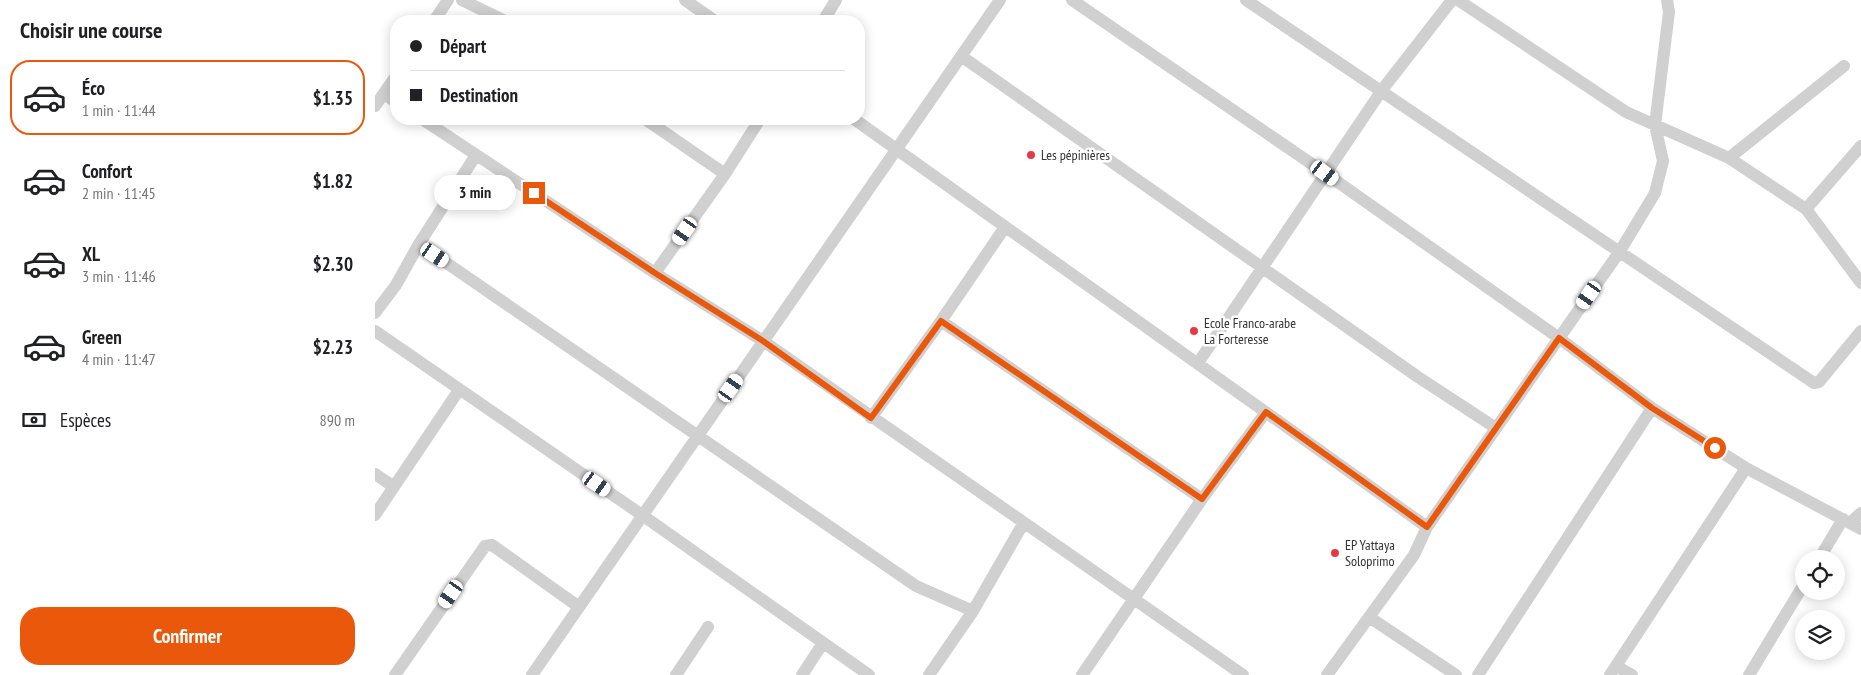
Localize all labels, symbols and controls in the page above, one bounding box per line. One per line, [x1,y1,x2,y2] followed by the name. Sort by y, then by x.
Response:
[20,16,162,44] text: Choisir une course
[440,34,486,58] text: Départ
[22,75,67,120] icon: car
[82,76,105,100] text: Éco
[440,83,518,107] text: Destination
[313,86,353,110] text: $1.35
[82,100,156,120] text: 1 min · 11:44
[1041,146,1110,164] place label: Les pépinières
[1025,149,1037,161] marker: Les pépinières
[22,158,67,203] icon: car
[1308,158,1341,188] car
[82,159,132,183] text: Confort
[313,169,353,193] text: $1.82
[434,176,517,210] callout: 3 min
[459,182,491,202] text: 3 min
[523,182,545,204] route end
[82,183,156,203] text: 2 min · 11:45
[670,214,699,248] car
[418,240,451,270] car
[22,241,67,286] icon: car
[82,242,100,266] text: XL
[313,252,353,276] text: $2.30
[82,266,156,286] text: 3 min · 11:46
[1574,278,1603,312] car
[1204,314,1296,348] place label: Ecole Franco-arabe La Forteresse
[22,324,67,369] icon: car
[82,325,122,349] text: Green
[1188,325,1200,337] marker: Ecole Franco-arabe La Forteresse
[313,335,353,359] text: $2.23
[82,349,156,369] text: 4 min · 11:47
[716,371,745,405] car
[20,406,48,434] icon: cash
[60,408,111,432] text: Espèces
[320,410,355,430] text: 890 m
[1704,437,1726,459] route start
[580,469,613,499] car
[1345,536,1395,570] place label: EP Yattaya Soloprimo
[1329,547,1341,559] marker: EP Yattaya Soloprimo
[1795,550,1845,660] map controls
[1795,550,1845,600] button: locate
[436,577,465,611] car
[20,607,355,665] button: Confirmer
[1795,610,1845,660] button: layers

